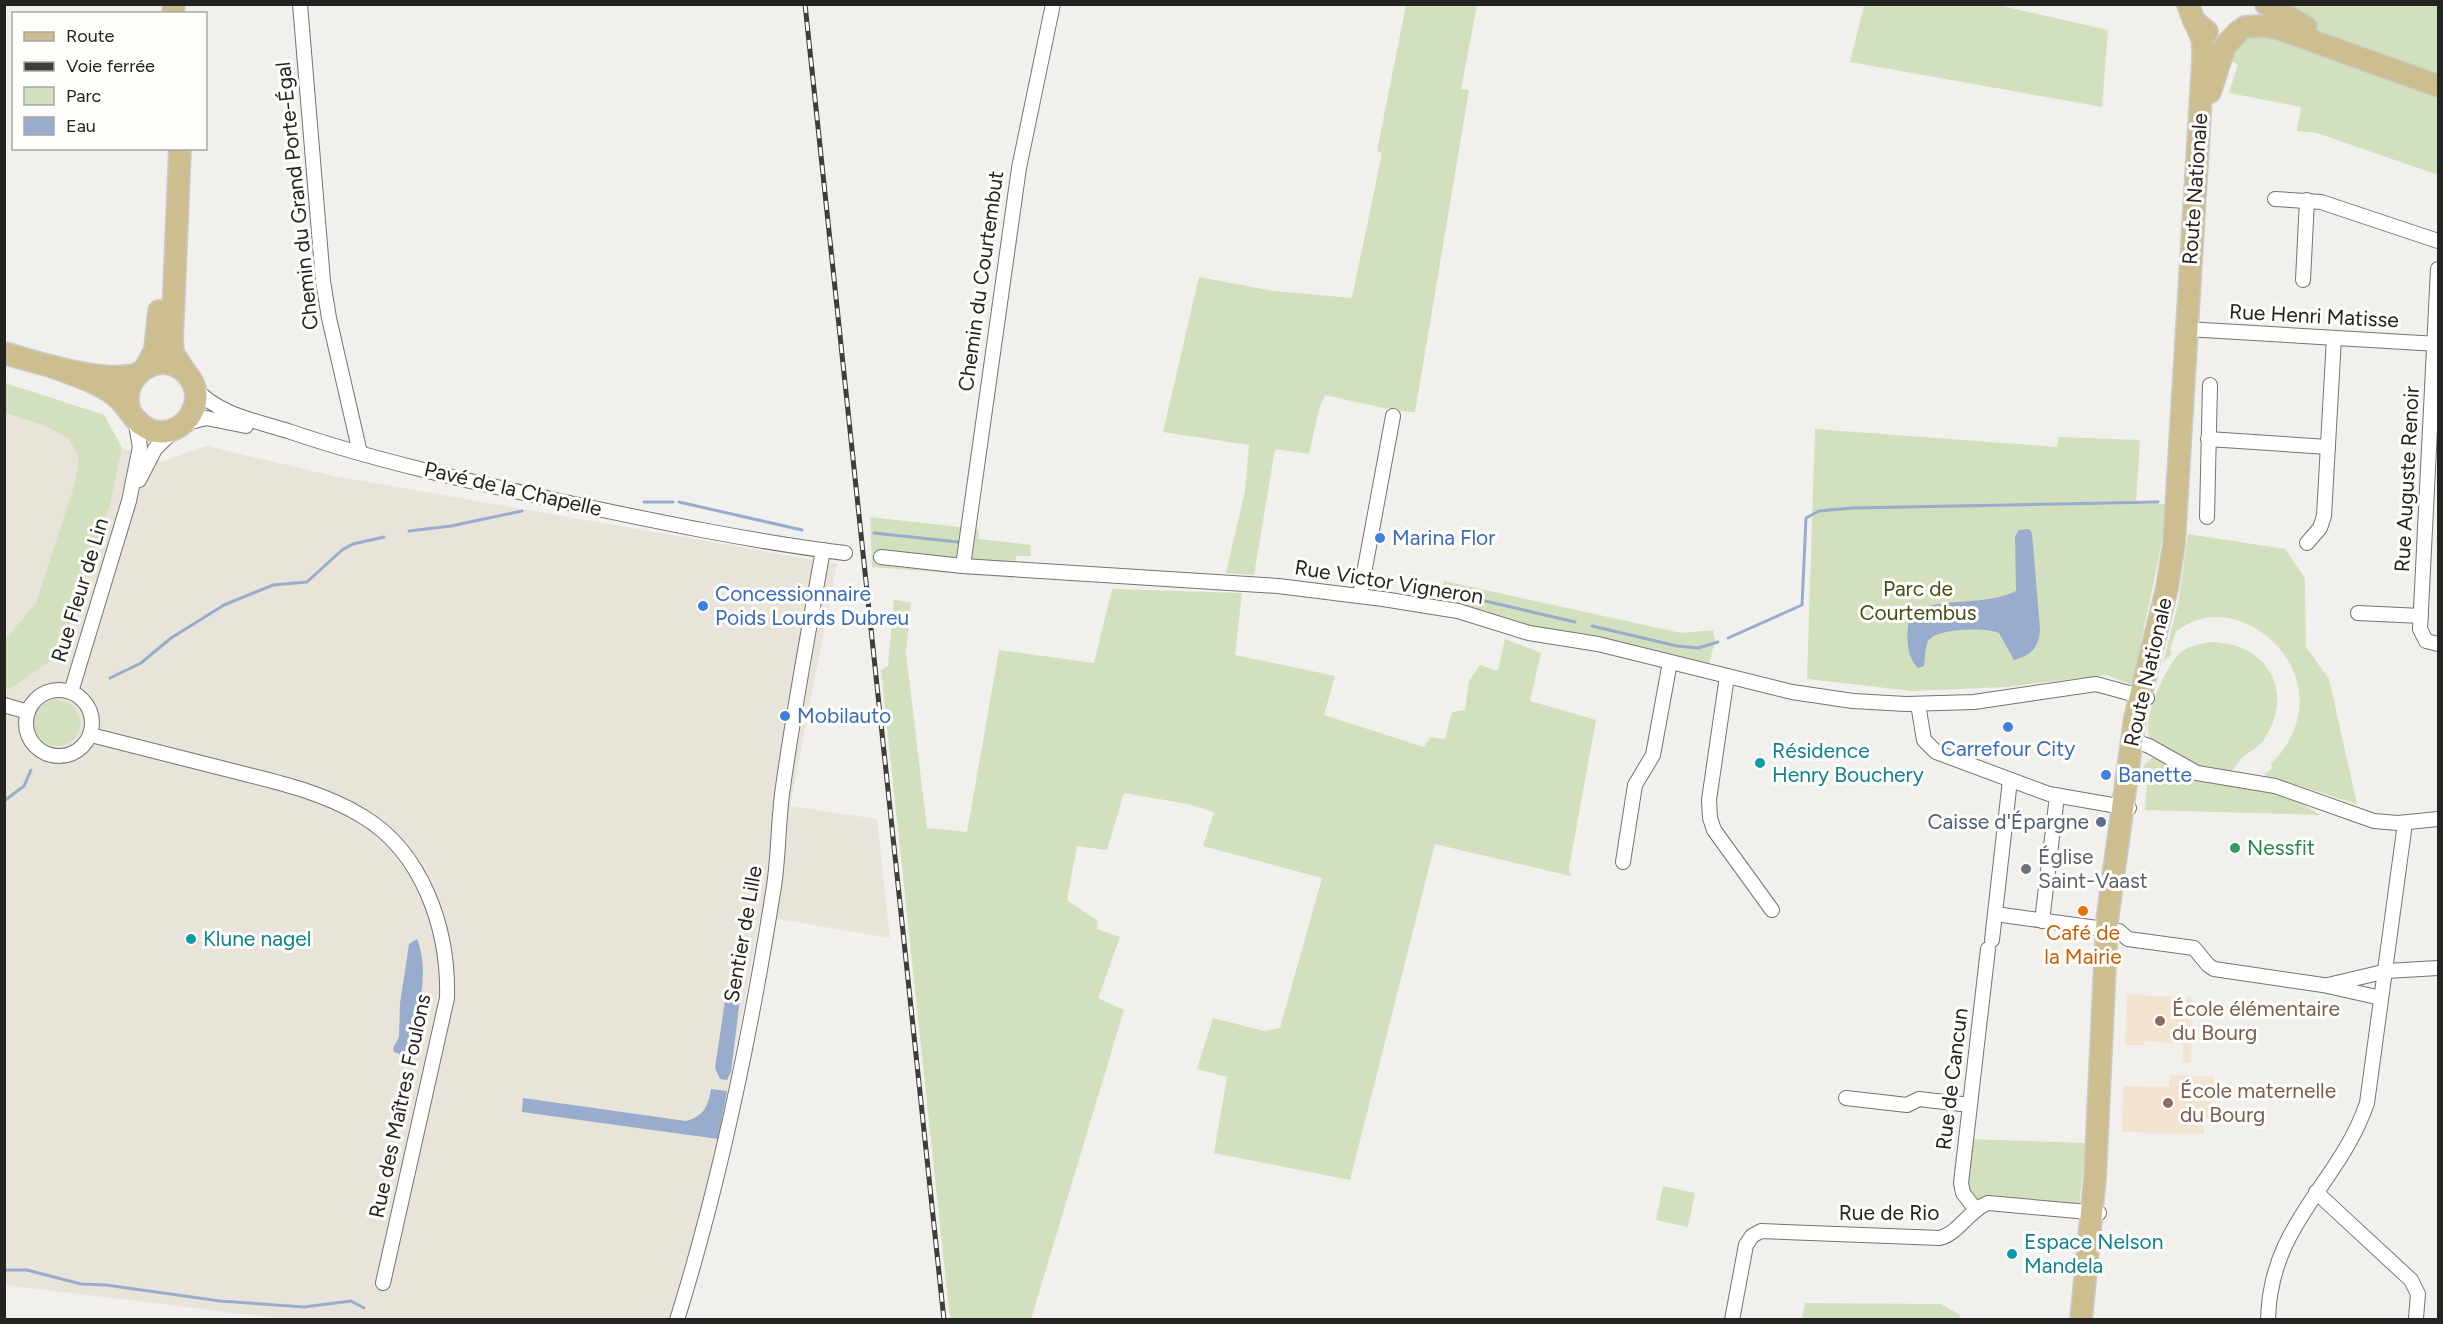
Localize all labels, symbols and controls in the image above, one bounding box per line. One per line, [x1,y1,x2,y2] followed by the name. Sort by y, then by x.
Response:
[12,12,207,150] legend
[66,25,115,47] text: Route
[66,55,155,77] text: Voie ferrée
[270,61,323,331] street label: Chemin du Grand Porte-Égal
[66,85,102,107] text: Parc
[2177,112,2212,266] street label: Route Nationale
[66,115,96,137] text: Eau
[953,169,1008,393] street label: Chemin du Courtembut
[2229,299,2400,332] street label: Rue Henri Matisse
[2389,385,2424,573] street label: Rue Auguste Renoir
[422,456,604,521] street label: Pavé de la Chapelle
[46,515,113,665] street label: Rue Fleur de Lin
[1392,525,1495,550] place label: Marina Flor
[1373,531,1387,545] marker: Marina Flor
[1293,554,1485,609] street label: Rue Victor Vigneron
[1859,576,1977,625] park label: Parc de Courtembus
[715,581,909,630] place label: Concessionnaire Poids Lourds Dubreu
[2118,595,2177,749] street label: Route Nationale
[696,599,710,613] marker: Concessionnaire Poids Lourds Dubreu
[797,703,891,728] place label: Mobilauto
[778,709,792,723] marker: Mobilauto
[2001,720,2015,734] marker: Carrefour City
[1941,736,2075,761] place label: Carrefour City
[1772,738,1924,787] place label: Résidence Henry Bouchery
[1753,756,1767,770] marker: Résidence Henry Bouchery
[2118,762,2192,787] place label: Banette
[2099,768,2113,782] marker: Banette
[1927,809,2089,834] place label: Caisse d'Épargne
[2094,815,2108,829] marker: Caisse d'Épargne
[2247,835,2315,860] place label: Nessfit
[2228,841,2242,855] marker: Nessfit
[2038,844,2148,893] place label: Église Saint-Vaast
[2019,862,2033,876] marker: Église Saint-Vaast
[718,864,767,1004] street label: Sentier de Lille
[2076,904,2090,918] marker: Café de la Mairie
[2044,920,2122,969] place label: Café de la Mairie
[203,926,311,951] place label: Klune nagel
[184,932,198,946] marker: Klune nagel
[364,992,435,1220] street label: Rue des Maîtres Foulons
[2172,996,2340,1045] place label: École élémentaire du Bourg
[1930,1007,1973,1151] street label: Rue de Cancun
[2153,1014,2167,1028] marker: École élémentaire du Bourg
[2180,1078,2336,1127] place label: École maternelle du Bourg
[2161,1096,2175,1110] marker: École maternelle du Bourg
[1839,1200,1939,1225] street label: Rue de Rio
[2024,1229,2163,1278] place label: Espace Nelson Mandela
[2005,1247,2019,1261] marker: Espace Nelson Mandela

